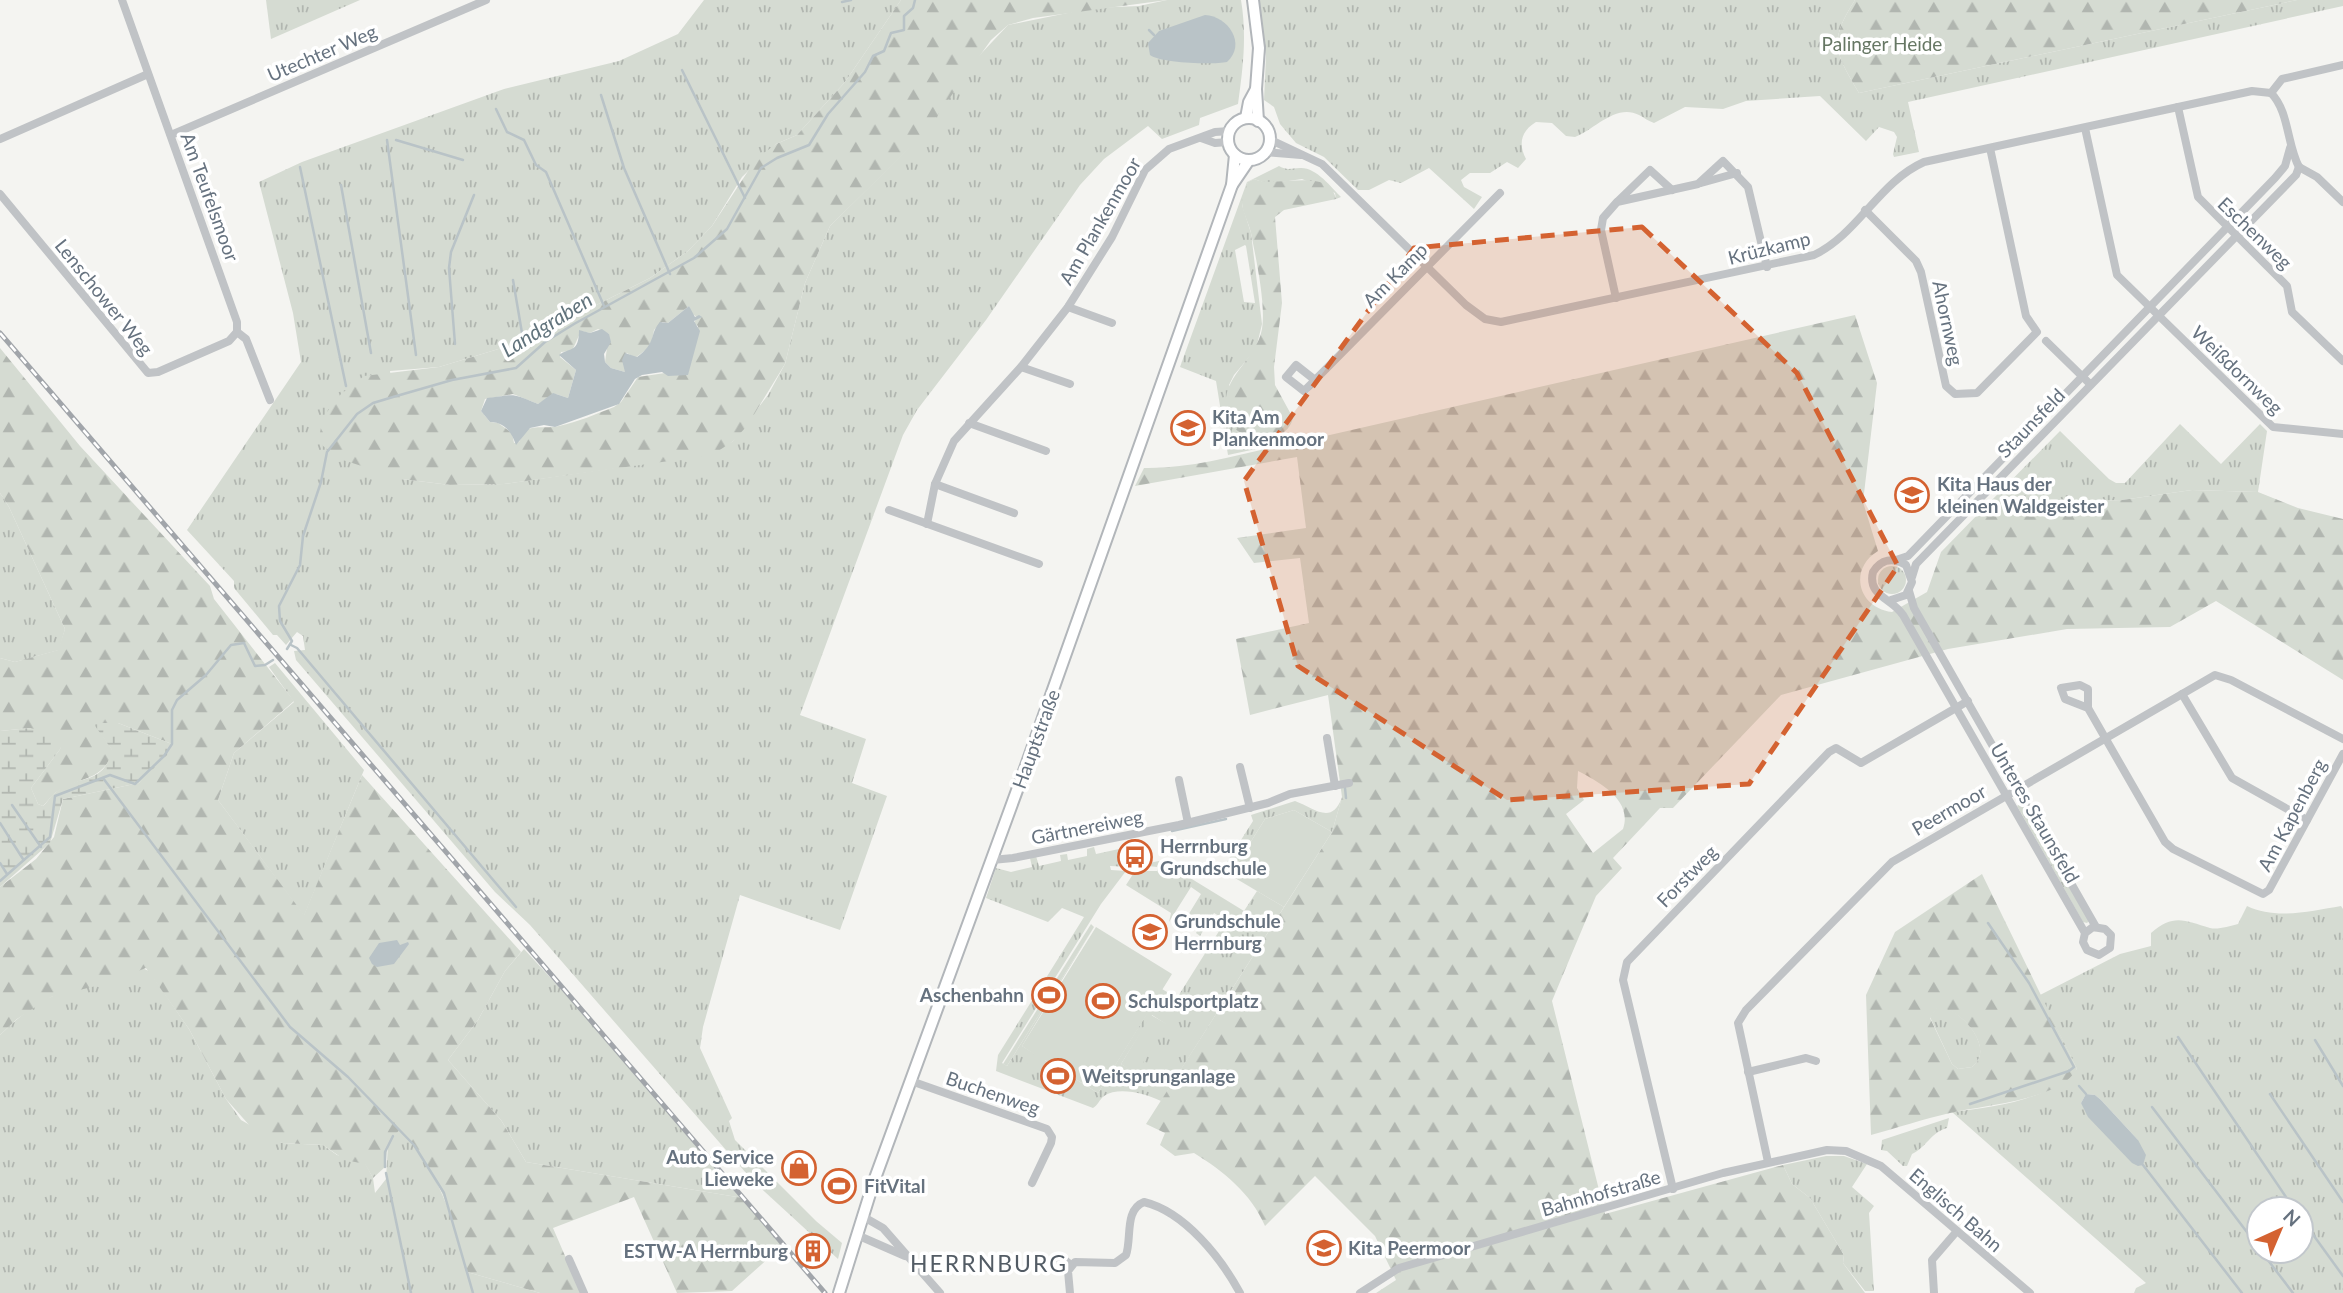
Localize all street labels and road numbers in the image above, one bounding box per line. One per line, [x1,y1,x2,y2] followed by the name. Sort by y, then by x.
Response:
[264,19,380,86] street label: Utechter Weg
[176,129,244,264] street label: Am Teufelsmoor
[1054,153,1145,288] street label: Am Plankenmoor
[2214,192,2297,274] street label: Eschenweg
[1725,226,1812,269] street label: Krüzkamp
[51,234,158,359] street label: Lenschower Weg
[1358,238,1432,312] street label: Am Kamp
[1928,278,1969,368] street label: Ahornweg
[2187,320,2288,419] street label: Weißdornweg
[1992,383,2069,462] street label: Staunsfeld
[1007,686,1064,792] street label: Hauptstraße
[1986,739,2085,887] street label: Unteres Staunsfeld
[2252,755,2331,875] street label: Am Kapenberg
[1907,779,1990,840] street label: Peermoor
[1029,804,1145,849] street label: Gärtnereiweg
[1652,840,1722,911] street label: Forstweg
[943,1066,1043,1119] street label: Buchenweg
[1905,1163,2008,1256] street label: Englisch Bahn
[1539,1165,1663,1221] street label: Bahnhofstraße

